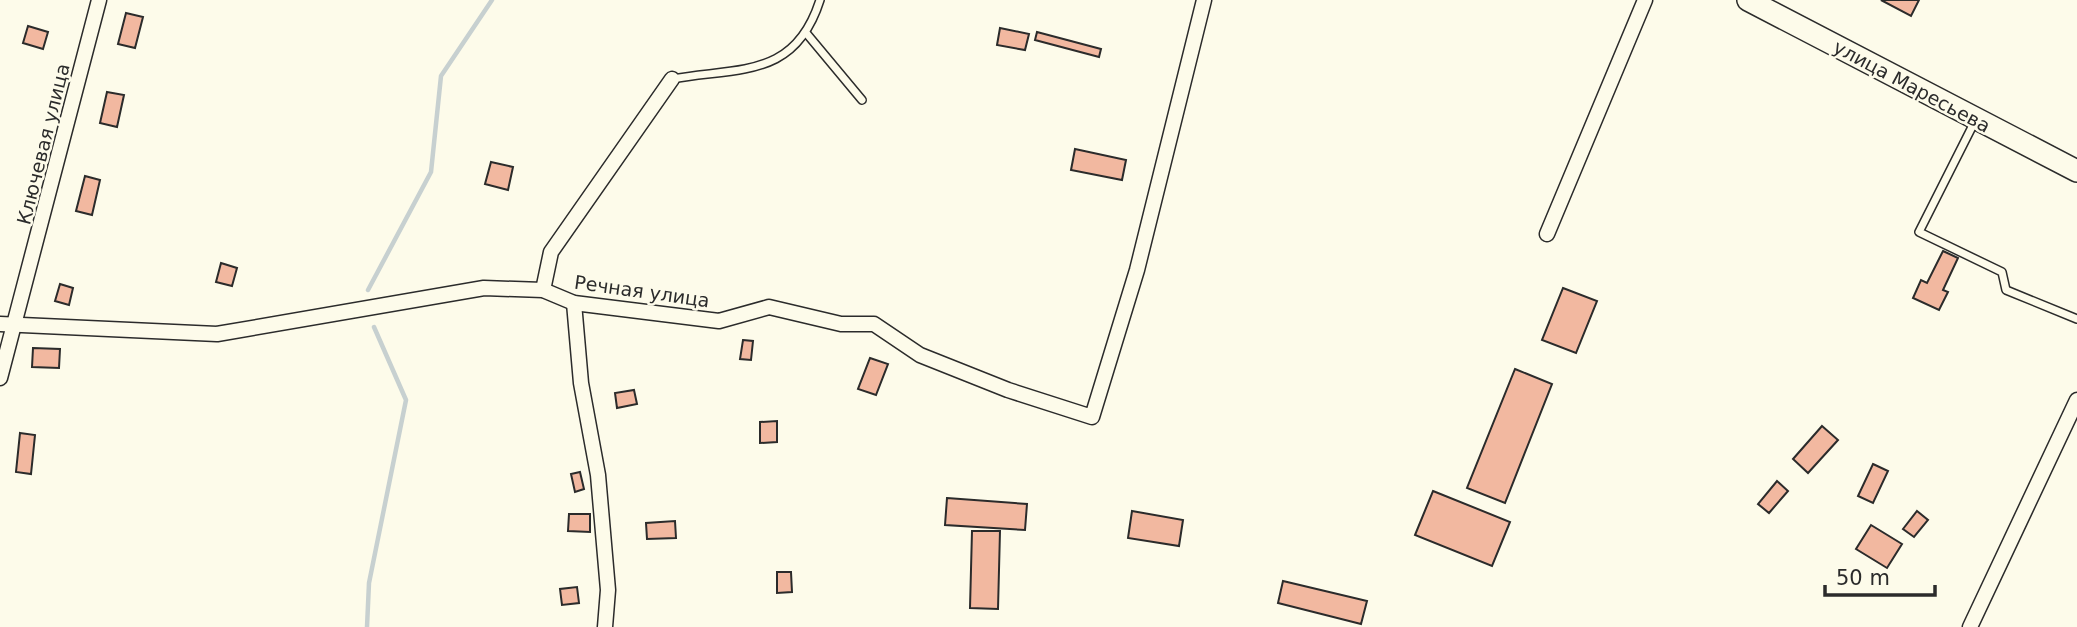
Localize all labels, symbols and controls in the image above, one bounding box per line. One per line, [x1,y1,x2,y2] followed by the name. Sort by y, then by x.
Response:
[1830,35,1994,137] street label: улица Маресьева
[12,61,74,227] street label: Ключевая улица
[573,271,711,311] street label: Речная улица
[1825,554,1935,598] scale bar
[1836,566,1890,590] text: 50 m

